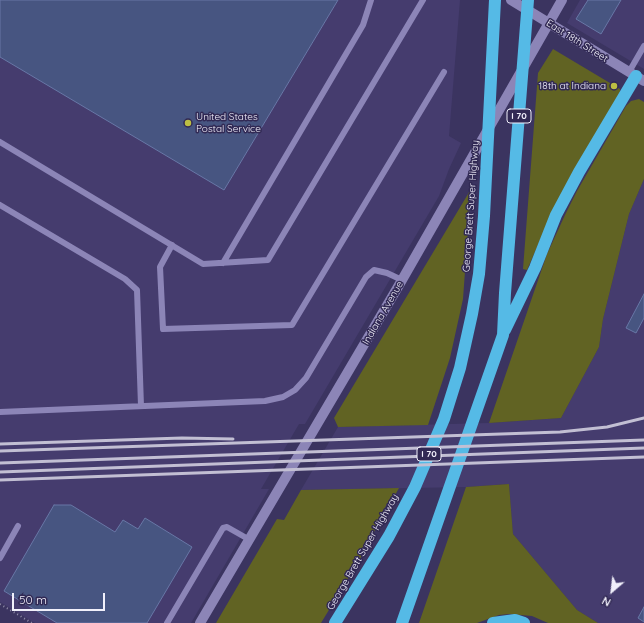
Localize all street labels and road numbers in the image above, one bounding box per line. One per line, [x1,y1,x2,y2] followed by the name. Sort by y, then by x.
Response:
[544,17,610,65] street label: East 18th Street
[507,109,531,123] road number: I 70
[460,140,482,272] street label: George Brett Super Highway
[360,279,406,347] street label: Indiana Avenue
[417,447,441,461] road number: I 70
[325,492,401,612] street label: George Brett Super Highway

